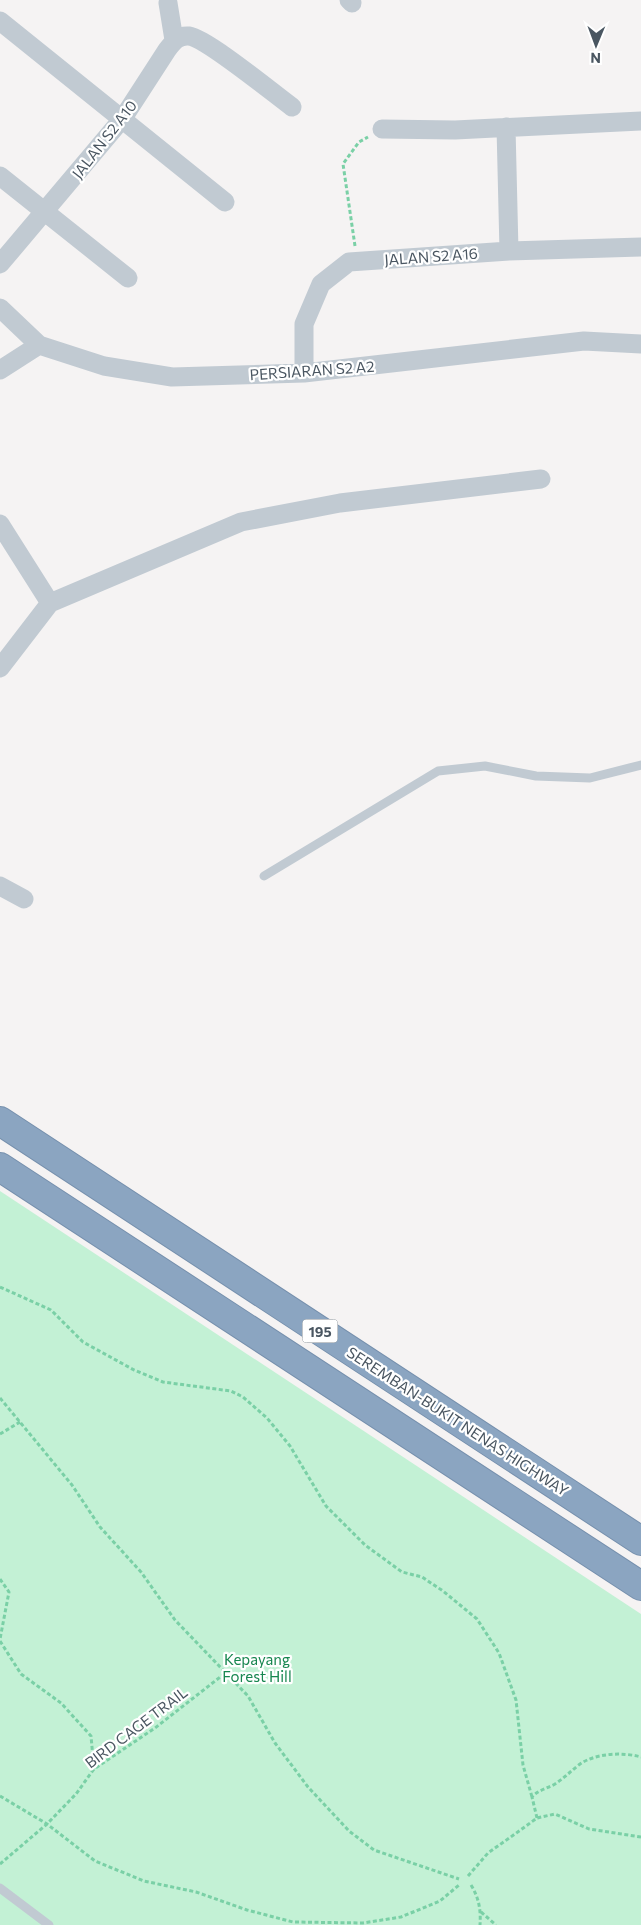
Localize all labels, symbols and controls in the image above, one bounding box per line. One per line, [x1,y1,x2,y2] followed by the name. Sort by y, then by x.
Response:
[571,20,621,70] north arrow
[590,50,601,67] text: N
[68,96,140,182] street label: JALAN S2 A10
[384,244,478,268] street label: JALAN S2 A16
[249,357,375,383] street label: PERSIARAN S2 A2
[302,1320,338,1342] road number: 195
[344,1343,572,1500] street label: SEREMBAN-BUKIT NENAS HIGHWAY
[222,1650,292,1685] park label: Kepayang Forest Hill
[81,1682,191,1771] street label: BIRD CAGE TRAIL

